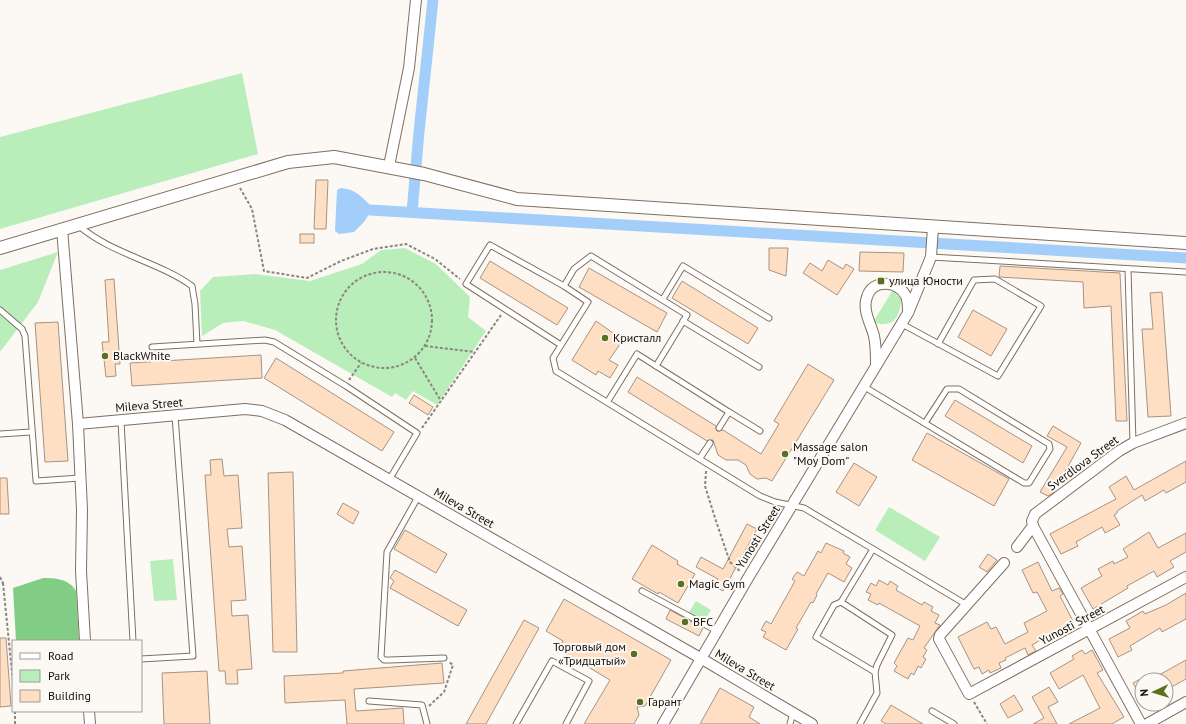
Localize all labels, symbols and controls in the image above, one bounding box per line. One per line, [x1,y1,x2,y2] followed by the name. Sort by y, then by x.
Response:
[889,273,963,288] place label: улица Юности
[876,276,886,286] marker: улица Юности
[613,330,661,345] place label: Кристалл
[600,333,610,343] marker: Кристалл
[113,348,170,363] place label: BlackWhite
[100,351,110,361] marker: BlackWhite
[115,394,183,415] street label: Mileva Street
[1044,432,1121,493] street label: Sverdlova Street
[793,439,868,468] place label: Massage salon "Moy Dom"
[780,449,790,459] marker: Massage salon "Moy Dom"
[431,484,497,531] street label: Mileva Street
[732,502,783,571] street label: Yunosti Street
[689,576,745,591] place label: Magic Gym
[676,579,686,589] marker: Magic Gym
[1037,601,1107,648] street label: Yunosti Street
[693,614,713,629] place label: BFC
[680,617,690,627] marker: BFC
[553,639,626,668] place label: Торговый дом «Тридцатый»
[12,640,142,712] legend
[712,646,778,693] street label: Mileva Street
[48,648,73,663] text: Road
[629,649,639,659] marker: Торговый дом «Тридцатый»
[48,668,70,683] text: Park
[1134,672,1174,712] north arrow
[48,688,91,703] text: Building
[1137,689,1151,697] text: N
[648,694,682,709] place label: Гарант
[635,697,645,707] marker: Гарант

